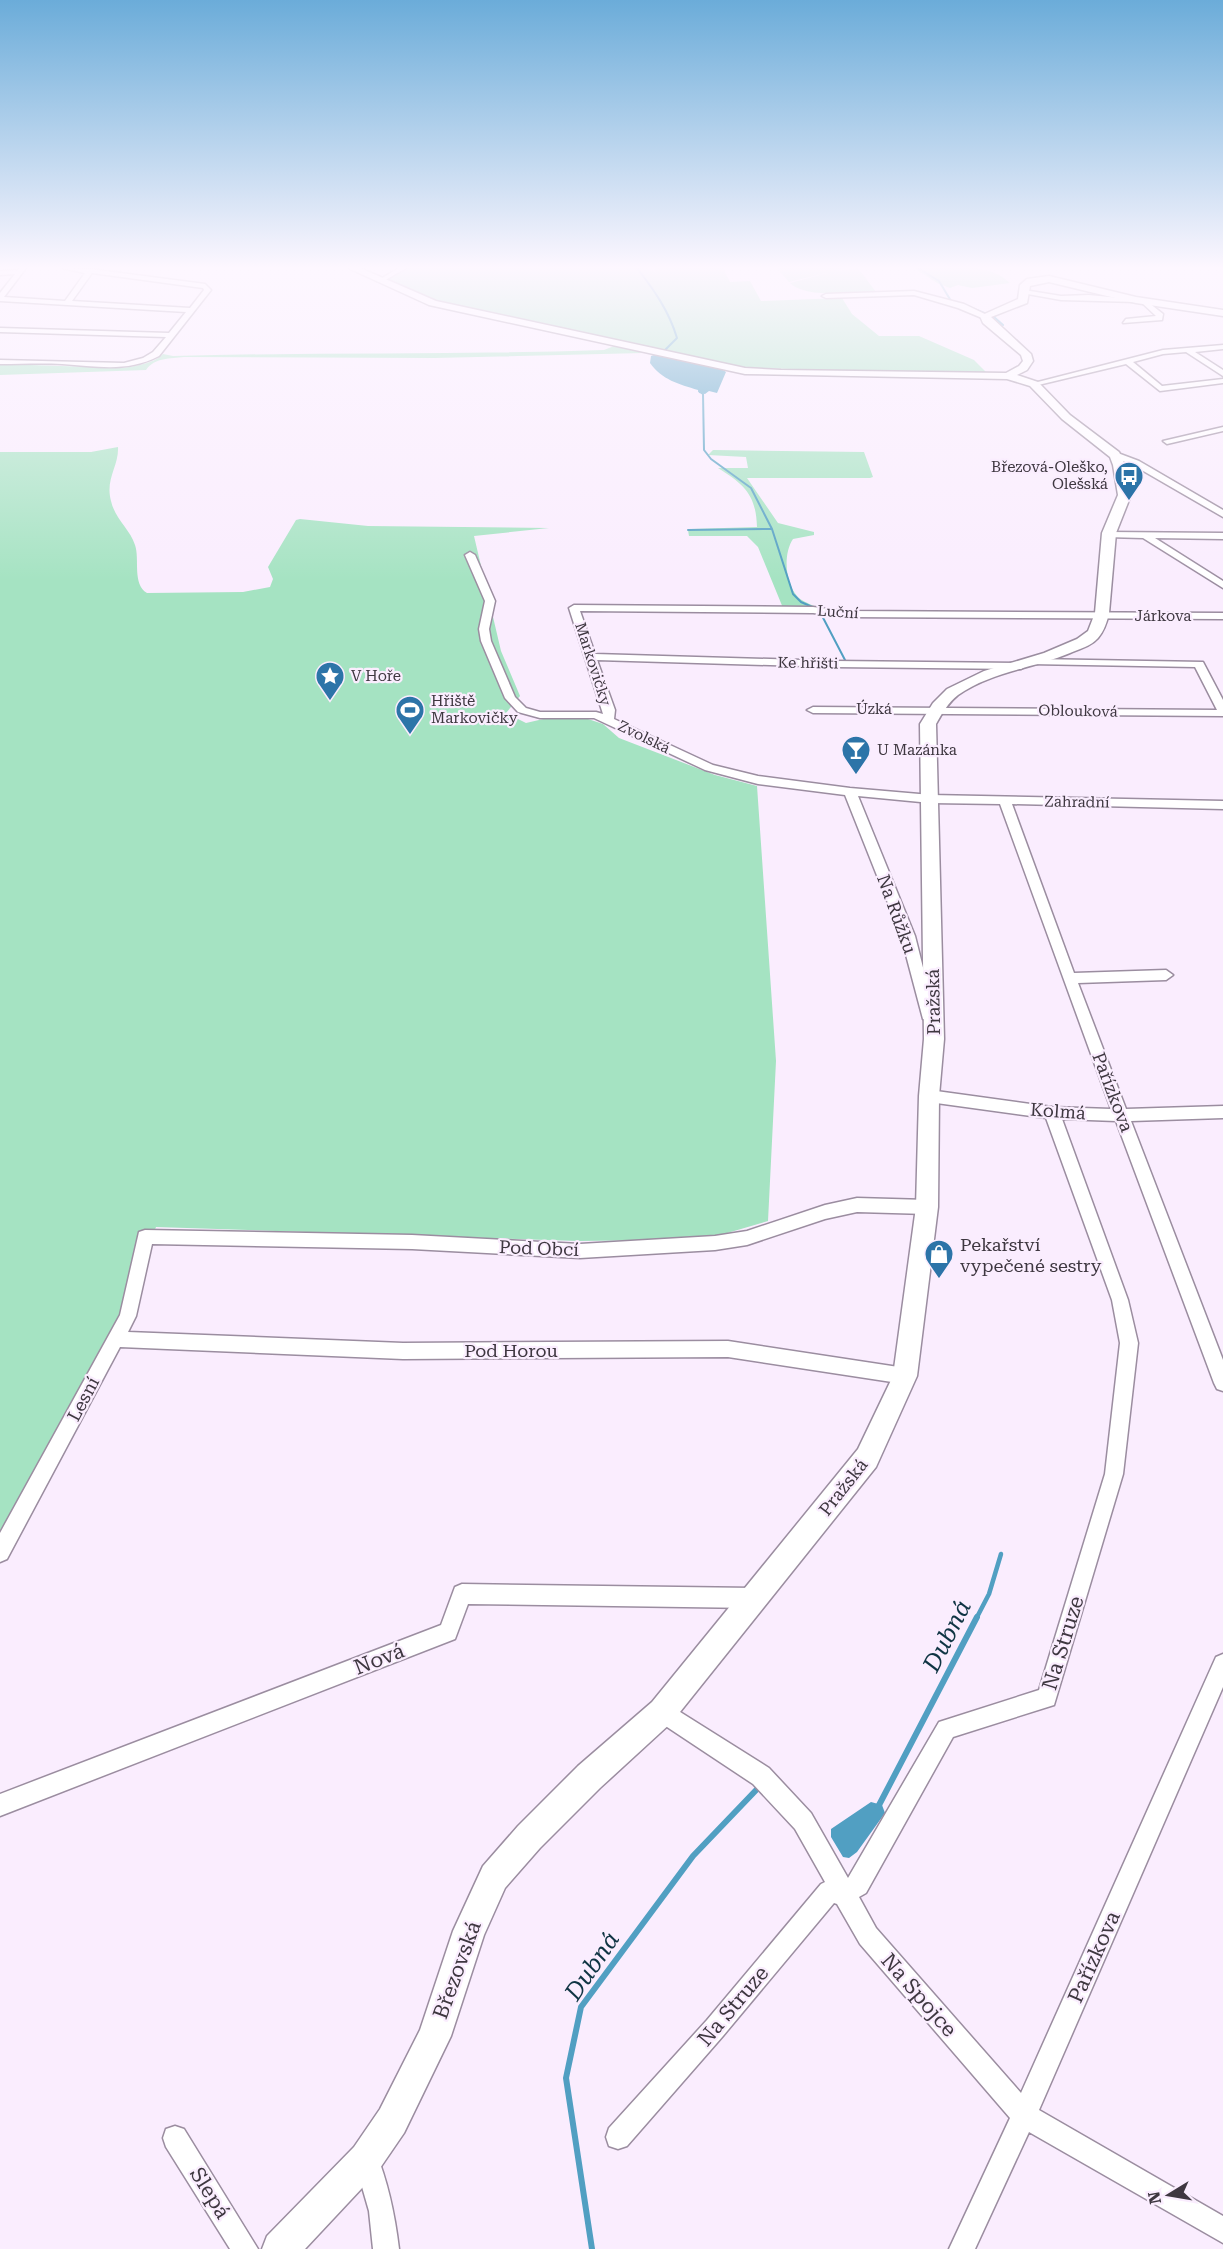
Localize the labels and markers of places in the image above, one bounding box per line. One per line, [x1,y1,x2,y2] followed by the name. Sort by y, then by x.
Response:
[991,458,1108,493] place label: Březová-Oleško, Olešská
[1113,460,1145,502] bus stop icon: Březová-Oleško, Olešská
[314,660,346,702] place icon: V Hoře
[351,667,401,685] place label: V Hoře
[431,692,518,727] place label: Hřiště Markovičky
[394,694,426,736] sports icon: Hřiště Markovičky
[840,734,872,776] bar icon: U Mazánka
[877,741,957,759] place label: U Mazánka
[960,1234,1102,1276] place label: Pekařství vypečené sestry
[923,1238,955,1280] shop icon: Pekařství vypečené sestry

